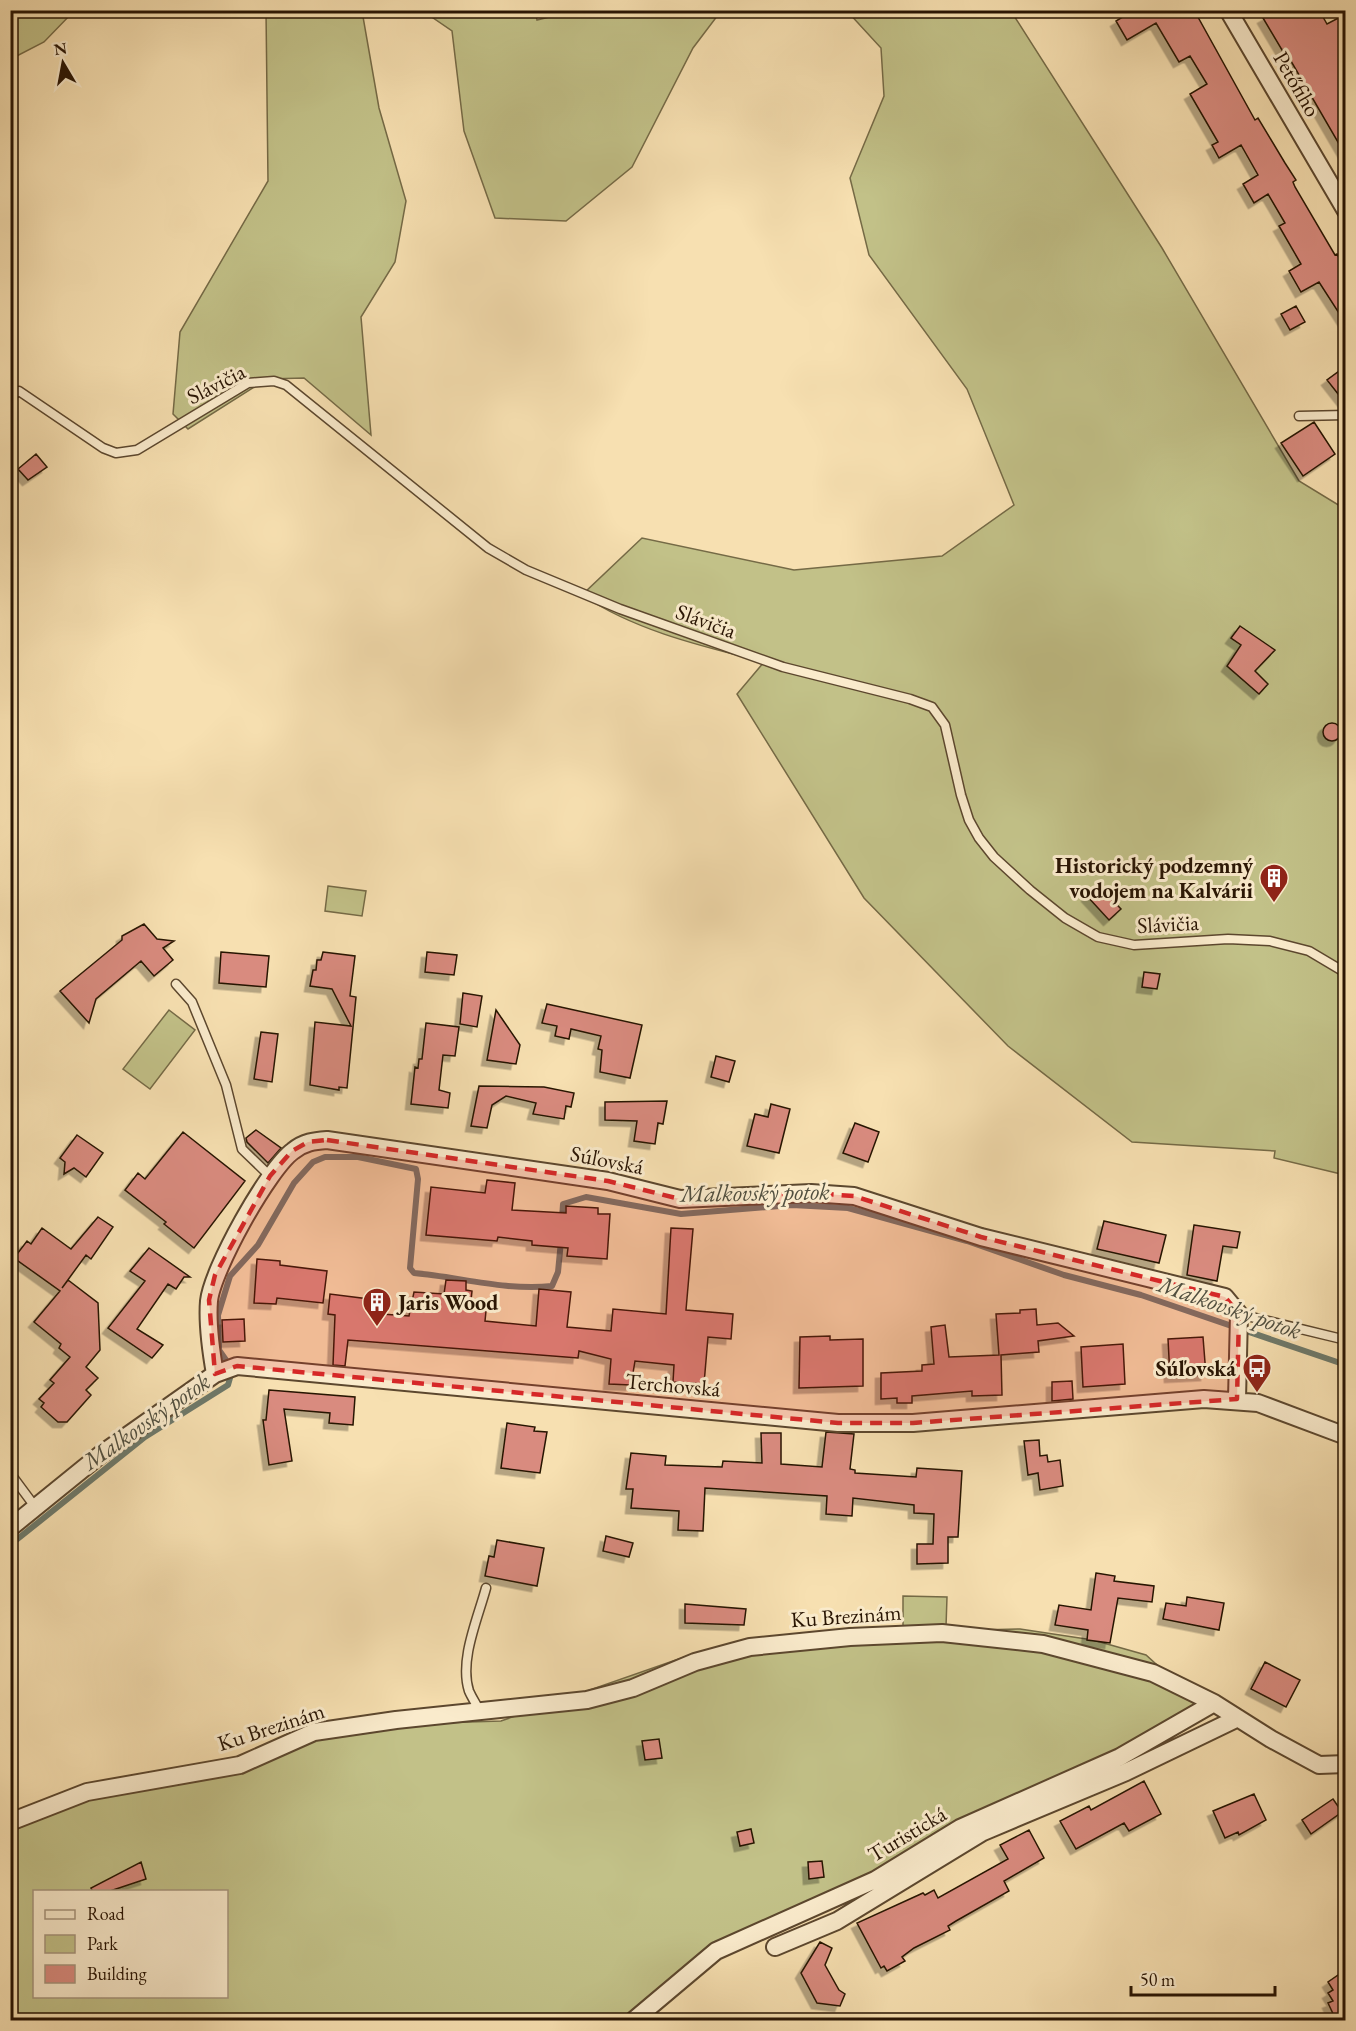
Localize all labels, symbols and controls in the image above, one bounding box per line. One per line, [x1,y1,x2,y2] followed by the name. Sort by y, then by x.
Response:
[33,33,93,93] north arrow
[52,37,69,60] text: N
[1267,46,1327,122] street label: Petőfiho
[182,357,250,411] street label: Slávičia
[672,597,740,645] street label: Slávičia
[1055,851,1253,905] place label: Historický podzemný vodojem na Kalvárii
[1258,862,1290,904] building icon: Historický podzemný vodojem na Kalvárii
[1136,908,1200,940] street label: Slávičia
[568,1139,646,1181] street label: Súľovská
[678,1175,830,1209] water label: Malkovský potok
[1152,1267,1306,1346] water label: Malkovský potok
[361,1286,393,1328] building icon: Jaris Wood
[396,1288,498,1317] place label: Jaris Wood
[1241,1352,1273,1394] bus stop icon: Súľovská
[1155,1354,1236,1383] place label: Súľovská
[74,1365,216,1478] water label: Malkovský potok
[624,1366,722,1404] street label: Terchovská
[790,1598,902,1634] street label: Ku Brezinám
[214,1696,328,1758] street label: Ku Brezinám
[862,1799,952,1869] street label: Turistická
[33,1890,228,1998] legend
[87,1902,126,1925] text: Road
[87,1932,118,1955] text: Park
[1131,1959,1275,1997] scale bar
[87,1962,147,1985] text: Building
[1140,1968,1175,1991] text: 50 m

